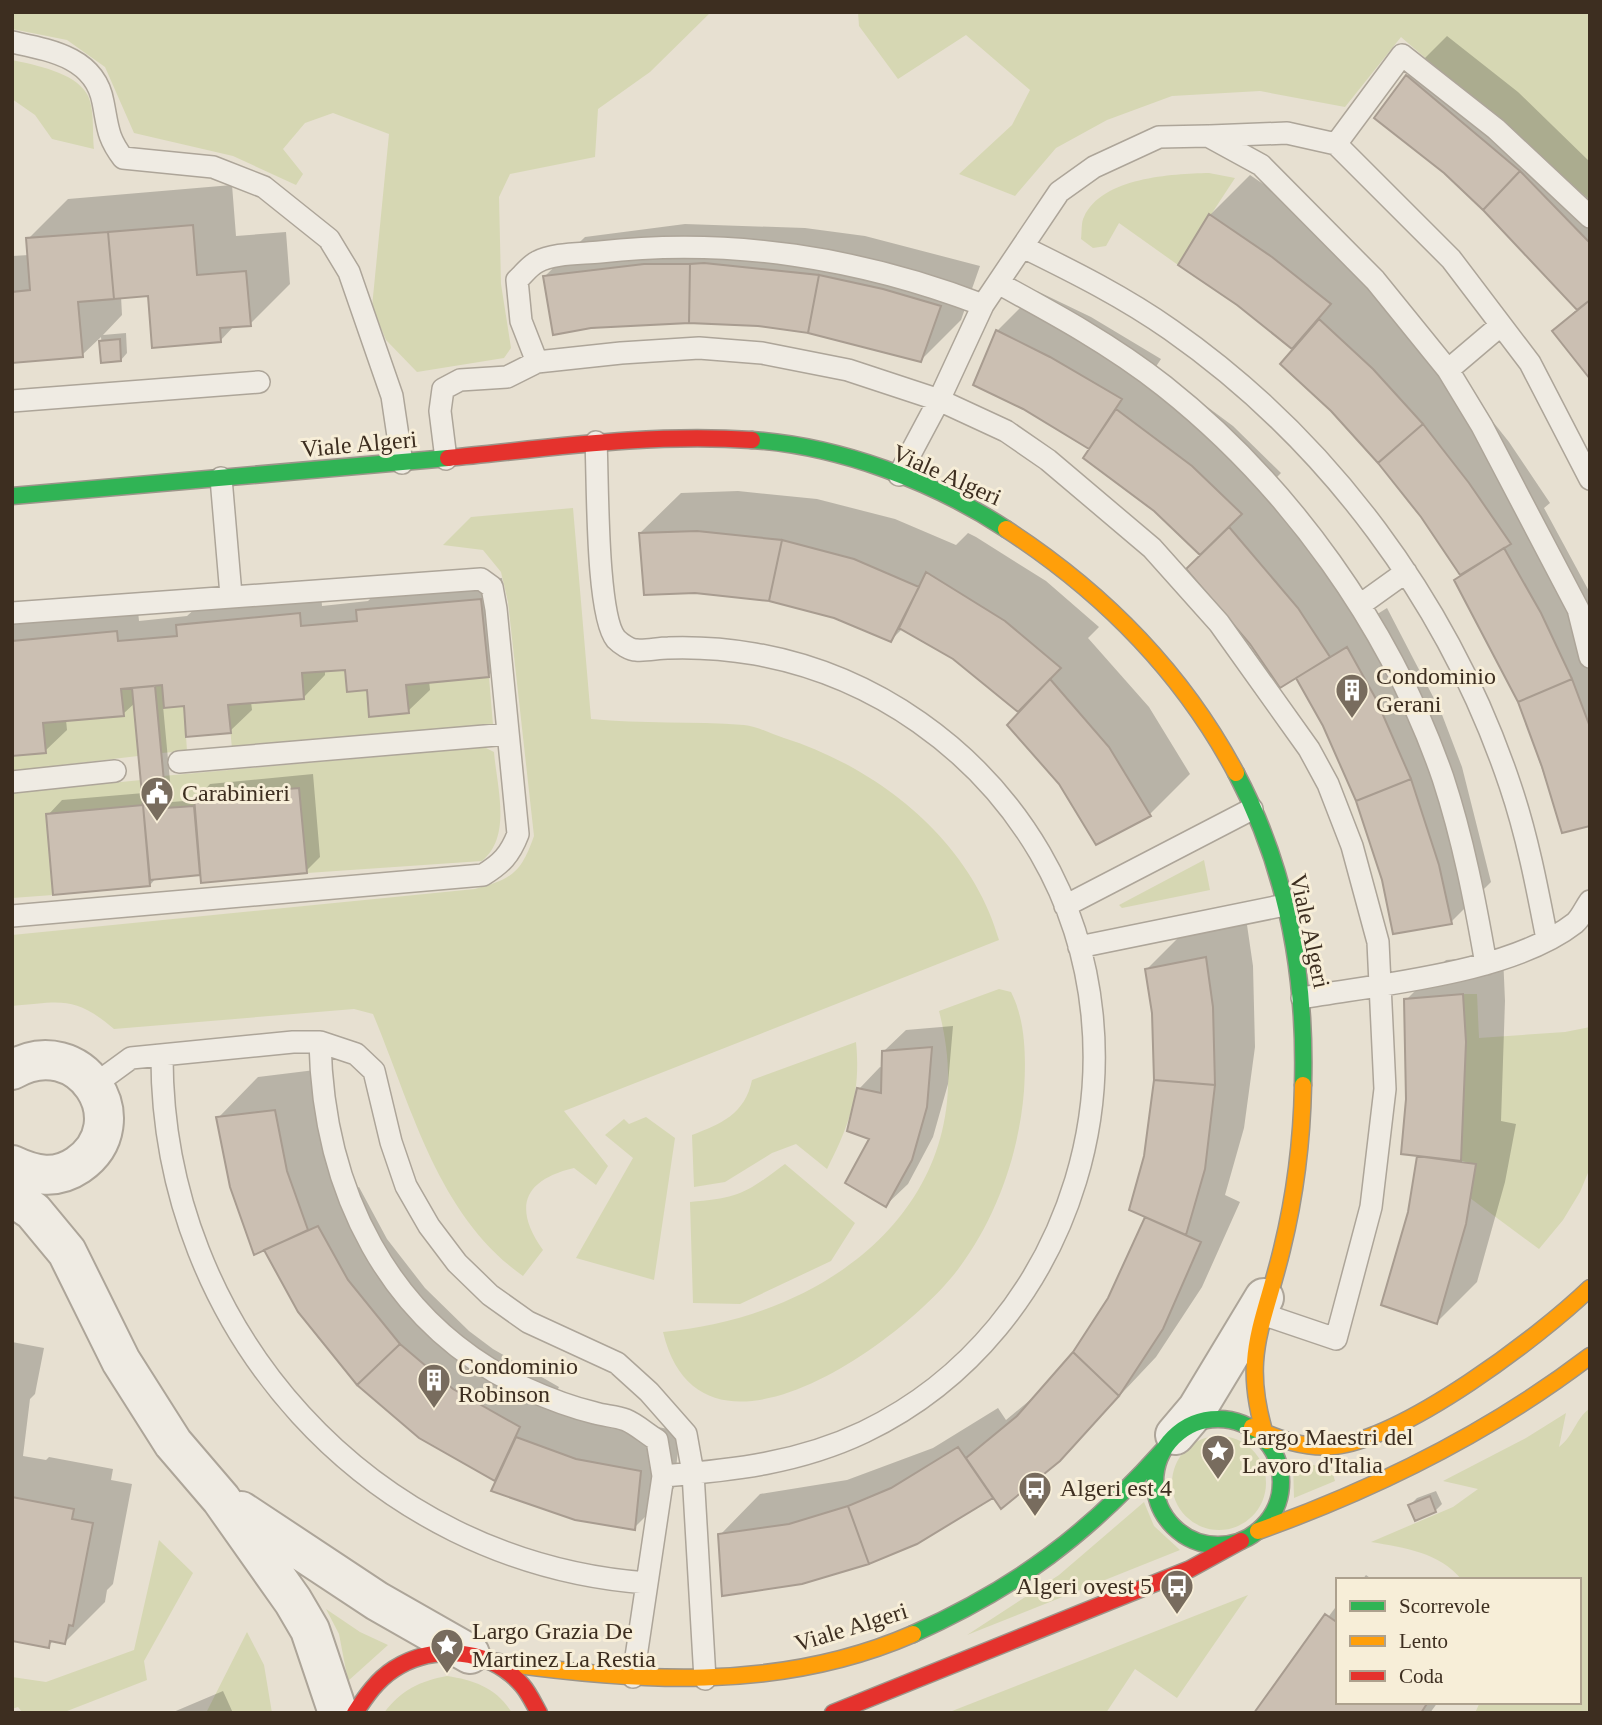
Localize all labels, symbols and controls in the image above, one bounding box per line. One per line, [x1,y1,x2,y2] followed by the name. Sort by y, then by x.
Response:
[300,426,418,462] street label: Viale Algeri
[888,439,1006,511] street label: Viale Algeri
[1376,663,1496,717] place label: Condominio Gerani
[1333,671,1371,720] building icon: Condominio Gerani
[138,774,176,823] public building icon: Carabinieri
[182,780,290,806] place label: Carabinieri
[1285,871,1335,991] street label: Viale Algeri
[458,1353,578,1407] place label: Condominio Robinson
[415,1361,453,1410] building icon: Condominio Robinson
[1242,1424,1414,1478] place label: Largo Maestri del Lavoro d'Italia
[1199,1432,1237,1481] place icon: Largo Maestri del Lavoro d'Italia
[1016,1469,1054,1518] bus stop icon: Algeri est 4
[1060,1475,1172,1501] place label: Algeri est 4
[1158,1567,1196,1616] bus stop icon: Algeri ovest 5
[1016,1573,1152,1599] place label: Algeri ovest 5
[1336,1578,1581,1704] legend
[1399,1594,1490,1618] text: Scorrevole
[791,1597,911,1656] street label: Viale Algeri
[472,1618,656,1672] place label: Largo Grazia De Martinez La Restia
[428,1626,466,1675] place icon: Largo Grazia De Martinez La Restia
[1399,1629,1448,1653] text: Lento
[1399,1664,1444,1688] text: Coda

